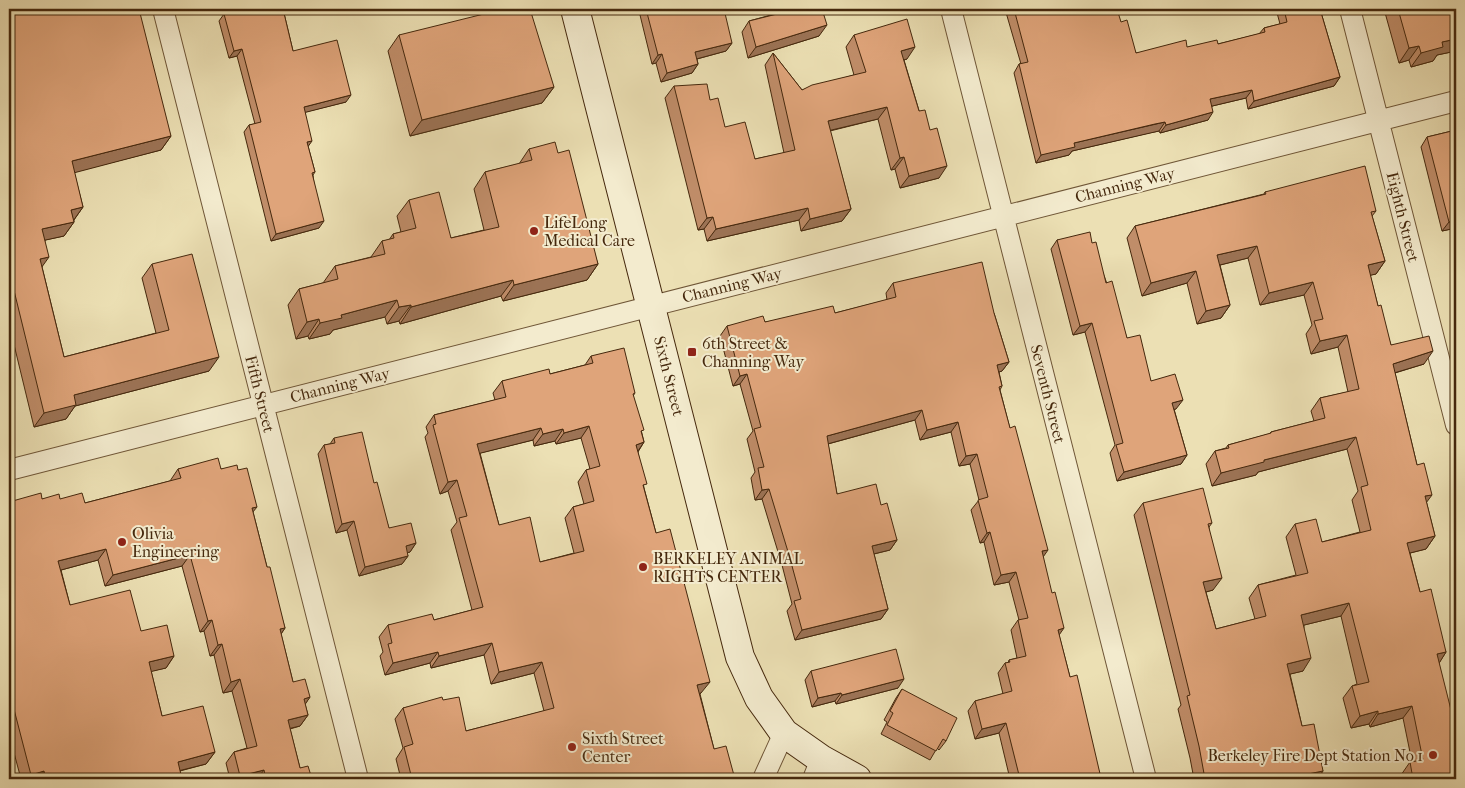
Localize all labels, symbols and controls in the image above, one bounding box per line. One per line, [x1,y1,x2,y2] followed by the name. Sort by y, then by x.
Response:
[1073,163,1177,207] street label: Channing Way
[1383,170,1423,264] street label: Eighth Street
[544,213,635,250] place label: LifeLong Medical Care
[528,225,540,237] marker: LifeLong Medical Care
[680,263,784,307] street label: Channing Way
[650,334,688,418] street label: Sixth Street
[702,334,804,371] place label: 6th Street & Channing Way
[1027,343,1070,446] street label: Seventh Street
[686,346,698,358] marker: 6th Street & Channing Way
[241,353,279,435] street label: Fifth Street
[288,363,392,407] street label: Channing Way
[132,524,219,561] place label: Olivia Engineering
[116,536,128,548] marker: Olivia Engineering
[653,549,804,586] place label: BERKELEY ANIMAL RIGHTS CENTER
[637,561,649,573] marker: BERKELEY ANIMAL RIGHTS CENTER
[582,729,664,766] place label: Sixth Street Center
[566,741,578,753] marker: Sixth Street Center
[1207,746,1423,765] place label: Berkeley Fire Dept Station No 1
[1427,749,1439,761] marker: Berkeley Fire Dept Station No 1

